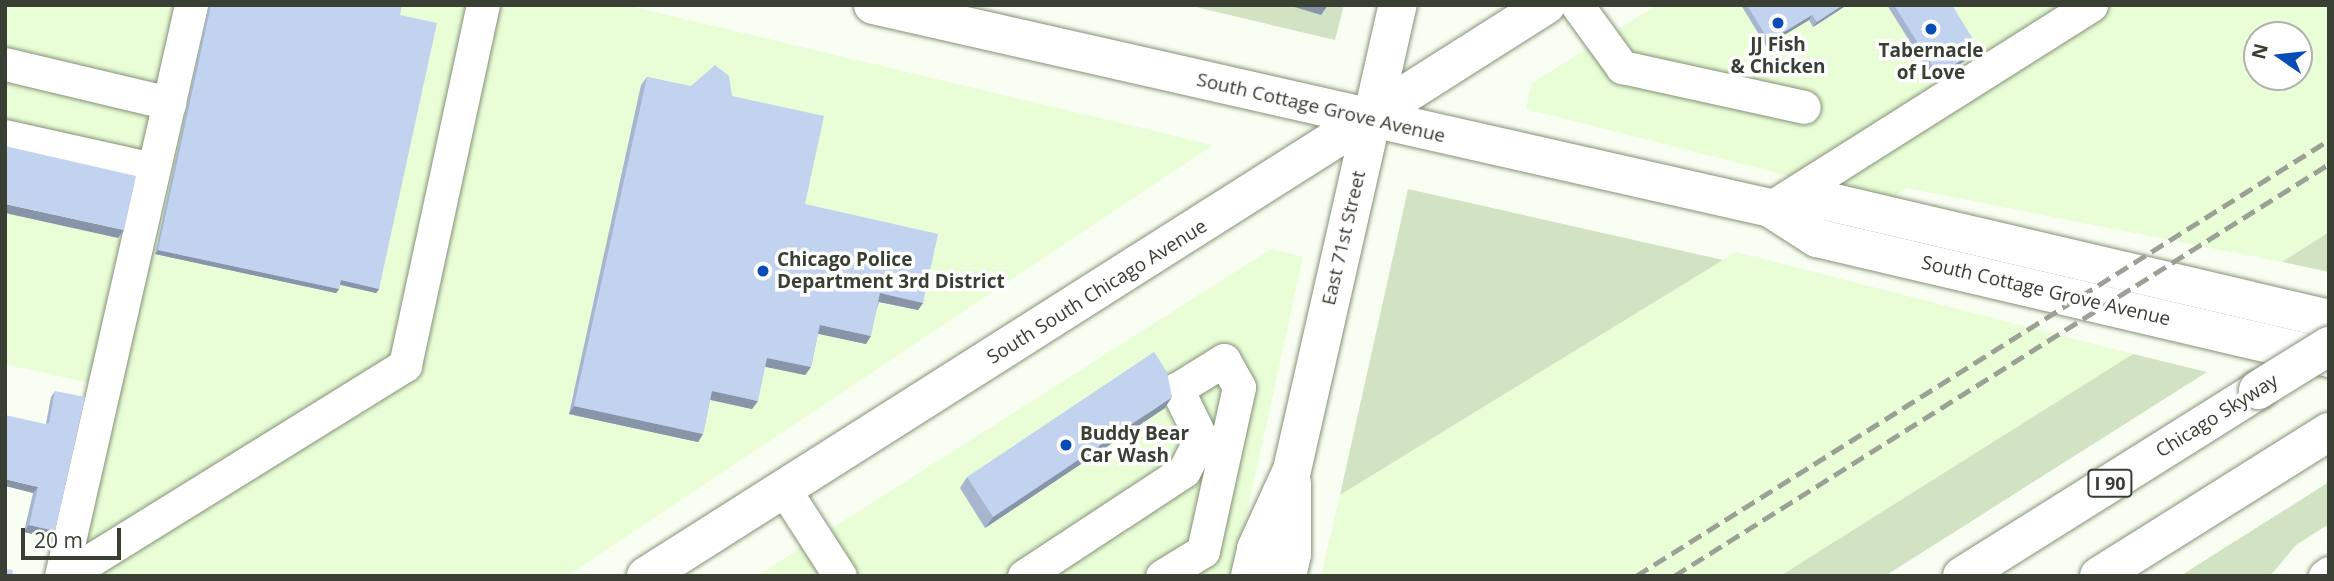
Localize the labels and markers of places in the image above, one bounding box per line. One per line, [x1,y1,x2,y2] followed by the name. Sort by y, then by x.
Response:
[1770,15,1786,31] marker: JJ Fish & Chicken
[1923,21,1939,37] marker: Tabernacle of Love
[1731,34,1825,78] place label: JJ Fish & Chicken
[1878,40,1984,84] place label: Tabernacle of Love
[777,249,1005,293] place label: Chicago Police Department 3rd District
[755,263,771,279] marker: Chicago Police Department 3rd District
[1080,423,1189,467] place label: Buddy Bear Car Wash
[1058,437,1074,453] marker: Buddy Bear Car Wash

